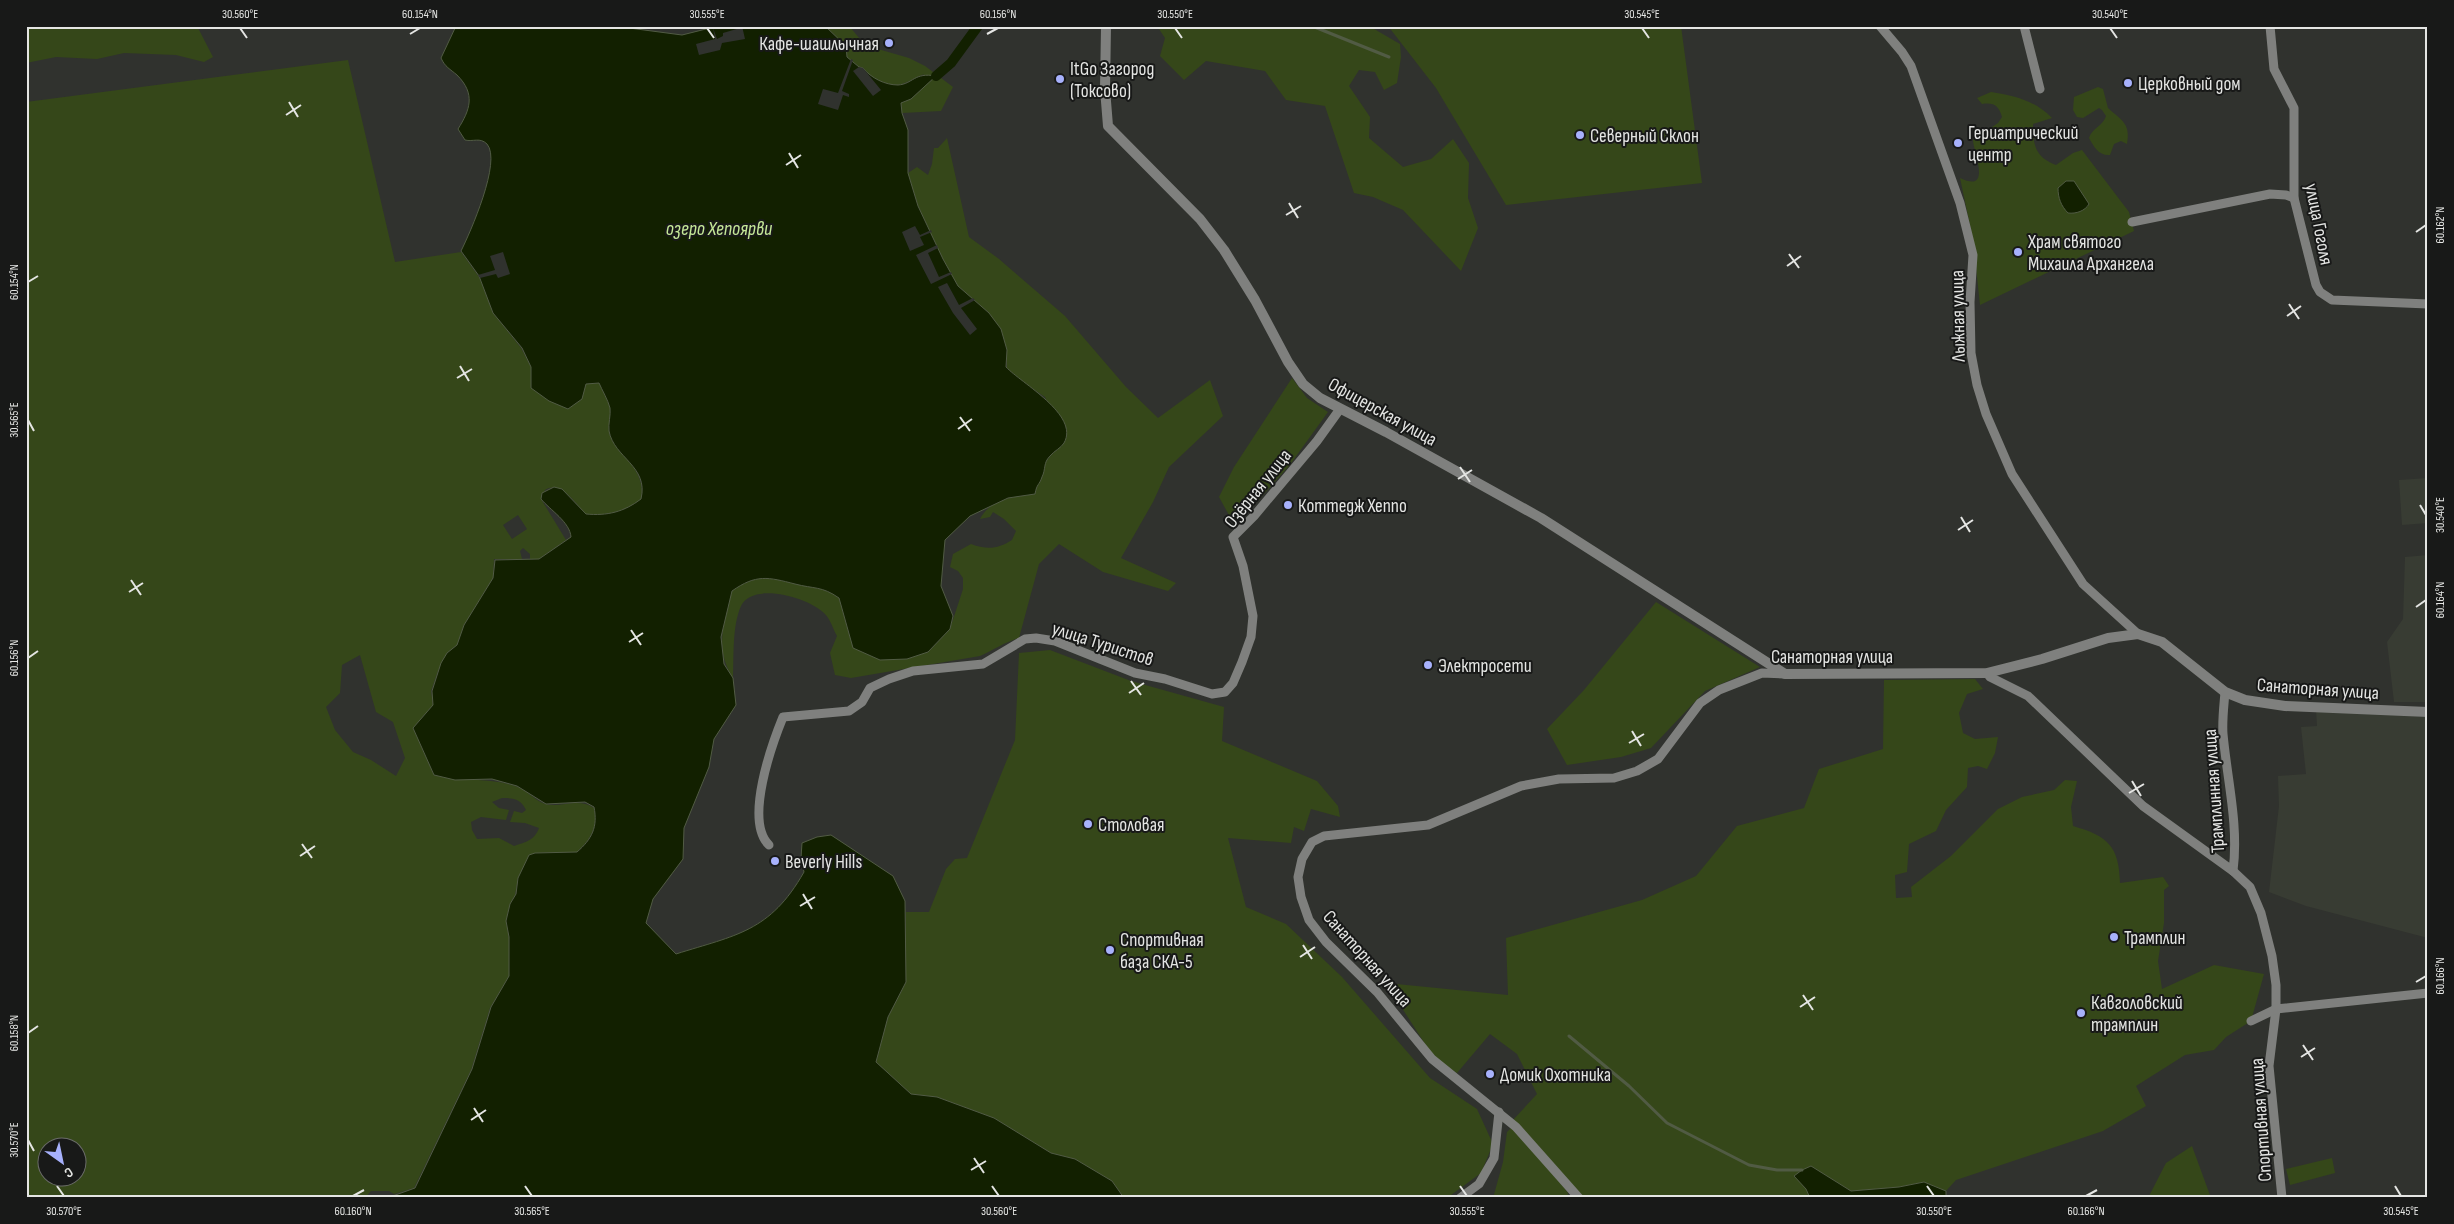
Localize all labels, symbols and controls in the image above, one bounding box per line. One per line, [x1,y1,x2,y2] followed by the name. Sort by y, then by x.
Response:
[222,7,258,22] text: 30.560°E
[402,7,438,22] text: 60.154°N
[689,7,725,22] text: 30.555°E
[980,7,1016,22] text: 60.156°N
[1157,7,1193,22] text: 30.550°E
[1624,7,1660,22] text: 30.545°E
[2092,7,2128,22] text: 30.540°E
[759,33,879,56] place label: Кафе-шашлычная
[883,37,895,49] marker: Кафе-шашлычная
[1070,58,1154,103] place label: ItGo Загород (Токсово)
[1054,73,1066,85] marker: ItGo Загород (Токсово)
[2138,73,2241,96] place label: Церковный дом
[2122,77,2134,89] marker: Церковный дом
[1968,122,2078,167] place label: Гериатрический центр
[1590,125,1699,148] place label: Северный Склон
[1574,129,1586,141] marker: Северный Склон
[1952,137,1964,149] marker: Гериатрический центр
[2299,182,2338,267] street label: улица Гоголя
[2433,207,2448,243] text: 60.162°N
[666,217,773,241] water label: озеро Хепоярви
[2027,231,2154,276] place label: Храм святого Михаила Архангела
[2012,246,2024,258] marker: Храм святого Михаила Архангела
[7,264,22,300] text: 60.154°N
[1946,270,1971,363] street label: Лыжная улица
[1324,373,1441,452] street label: Офицерская улица
[7,402,22,438] text: 30.565°E
[1219,445,1297,533] street label: Озёрная улица
[1298,495,1407,518] place label: Коттедж Хеппо
[2433,497,2448,533] text: 30.540°E
[1282,499,1294,511] marker: Коттедж Хеппо
[2433,582,2448,618] text: 60.164°N
[1049,617,1156,672] street label: улица Туристов
[7,640,22,676] text: 60.156°N
[1771,646,1893,669] street label: Санаторная улица
[1438,655,1532,678] place label: Электросети
[1422,659,1434,671] marker: Электросети
[2256,674,2380,705] street label: Санаторная улица
[2199,728,2230,854] street label: Трамплинная улица
[1098,814,1164,837] place label: Столовая
[1082,818,1094,830] marker: Столовая
[785,851,862,874] place label: Beverly Hills
[769,855,781,867] marker: Beverly Hills
[1317,906,1416,1012] street label: Санаторная улица
[2124,927,2185,950] place label: Трамплин
[1120,929,1204,974] place label: Спортивная база СКА-5
[2108,931,2120,943] marker: Трамплин
[1104,944,1116,956] marker: Спортивная база СКА-5
[2433,957,2448,995] text: 60.166°N
[2091,992,2183,1037] place label: Кавголовский трамплин
[2075,1007,2087,1019] marker: Кавголовский трамплин
[7,1015,22,1051] text: 60.158°N
[2246,1057,2277,1182] street label: Спортивная улица
[1500,1064,1611,1087] place label: Домик Охотника
[1484,1068,1496,1080] marker: Домик Охотника
[7,1122,22,1158] text: 30.570°E
[38,1136,88,1186] north arrow
[61,1163,76,1182] text: С
[46,1204,82,1219] text: 30.570°E
[334,1204,372,1219] text: 60.160°N
[514,1204,550,1219] text: 30.565°E
[981,1204,1017,1219] text: 30.560°E
[1449,1204,1485,1219] text: 30.555°E
[1916,1204,1952,1219] text: 30.550°E
[2067,1204,2105,1219] text: 60.166°N
[2383,1204,2419,1219] text: 30.545°E

